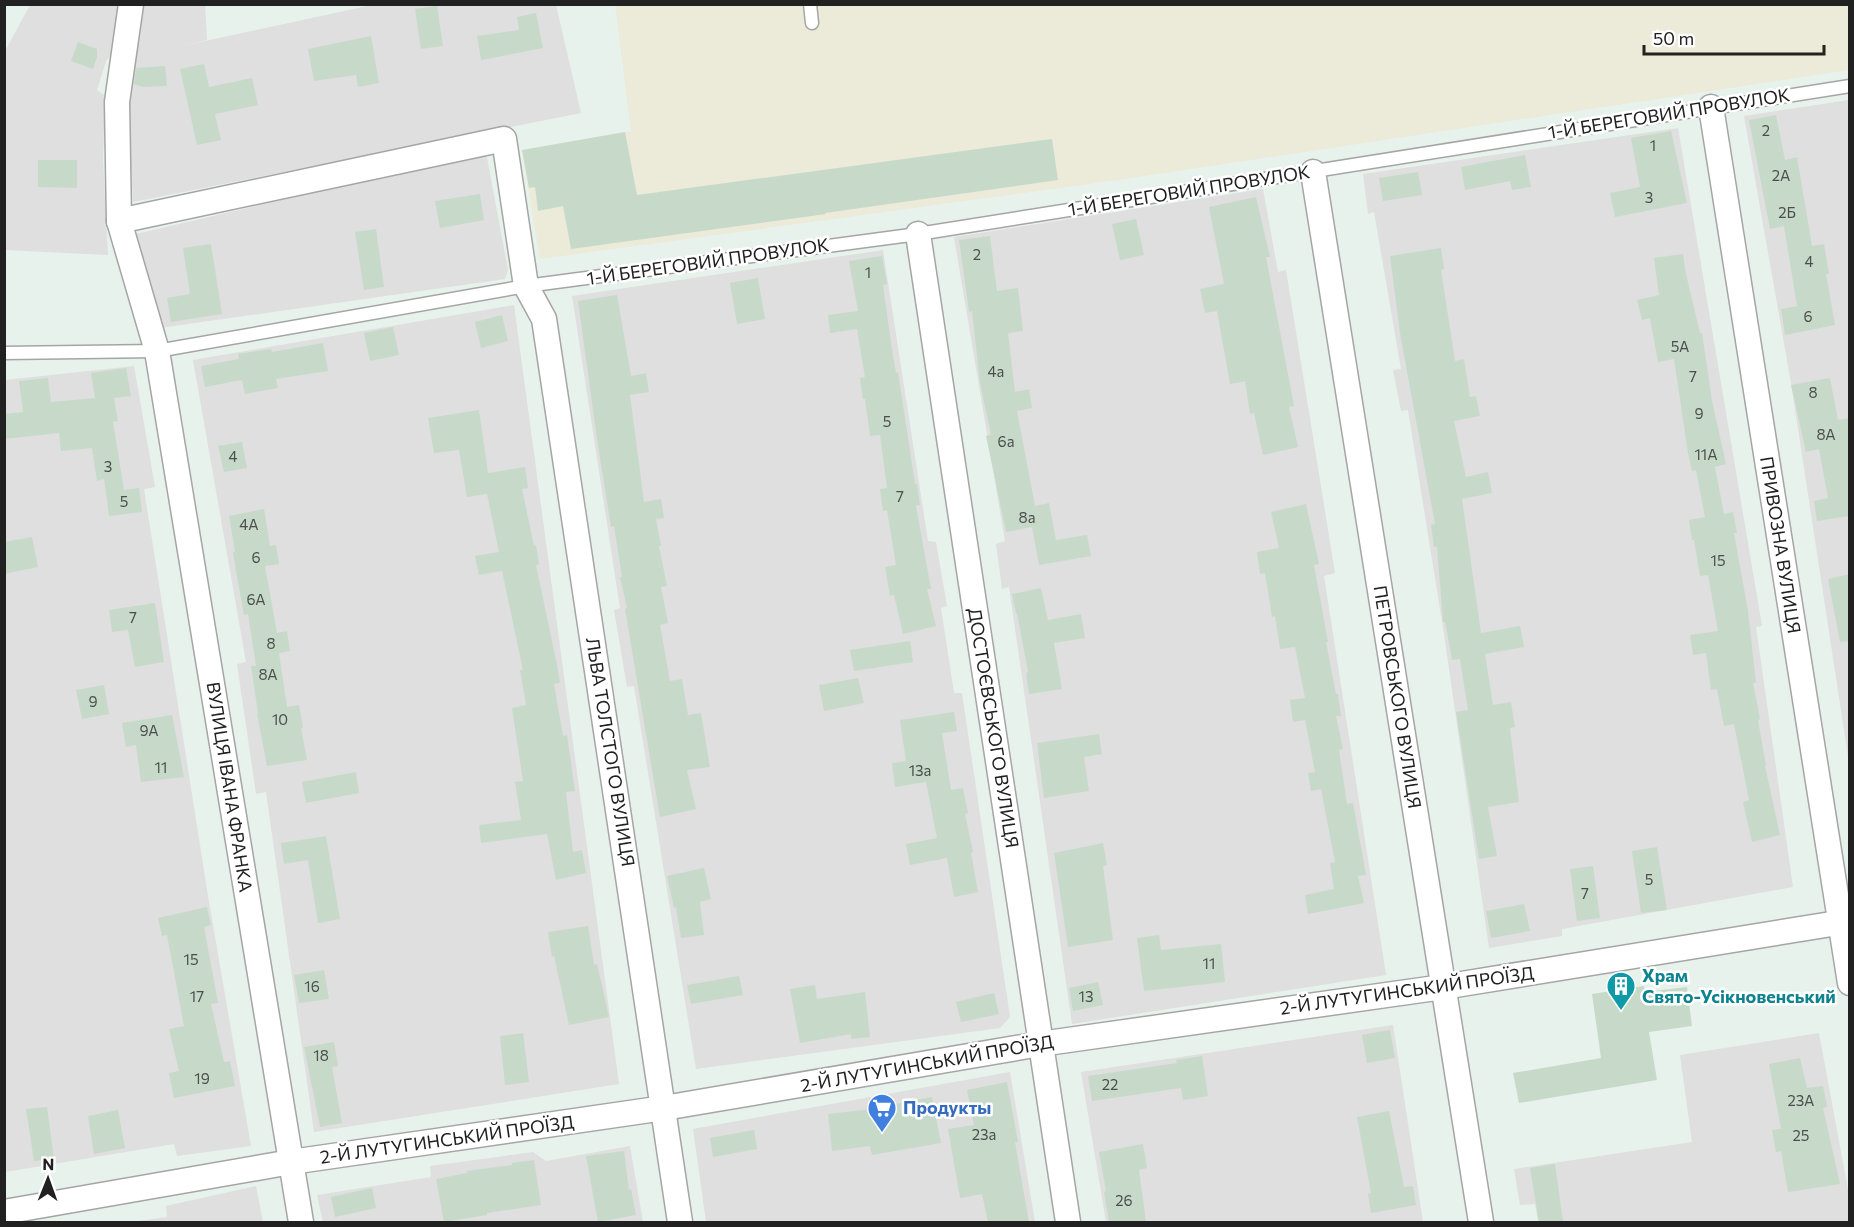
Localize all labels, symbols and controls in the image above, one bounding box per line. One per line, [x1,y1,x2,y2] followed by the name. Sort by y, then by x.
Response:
[1644,18,1824,56] scale bar
[1653,27,1694,49] text: 50 m
[1547,84,1791,144] street label: 1-Й БЕРЕГОВИЙ ПРОВУЛОК
[1762,121,1770,139] house number: 2
[1650,137,1656,155] house number: 1
[1066,160,1311,220] street label: 1-Й БЕРЕГОВИЙ ПРОВУЛОК
[1772,166,1790,184] house number: 2А
[1645,188,1653,206] house number: 3
[1778,203,1796,221] house number: 2Б
[585,233,830,289] street label: 1-Й БЕРЕГОВИЙ ПРОВУЛОК
[973,245,981,263] house number: 2
[1805,252,1814,270] house number: 4
[865,263,871,281] house number: 1
[1803,307,1813,325] house number: 6
[1671,337,1689,355] house number: 5А
[988,362,1004,380] house number: 4а
[1689,367,1697,385] house number: 7
[1808,383,1818,401] house number: 8
[1694,404,1704,422] house number: 9
[883,412,891,430] house number: 5
[1816,425,1836,443] house number: 8А
[998,432,1014,450] house number: 6а
[1694,445,1718,463] house number: 11А
[229,447,238,465] house number: 4
[1756,455,1806,635] street label: ПРИВОЗНА ВУЛИЦЯ
[104,457,112,475] house number: 3
[896,487,904,505] house number: 7
[120,492,128,510] house number: 5
[1019,508,1035,526] house number: 8а
[239,515,259,533] house number: 4А
[251,548,261,566] house number: 6
[1710,551,1726,569] house number: 15
[1369,584,1426,810] street label: ПЕТРОВСЬКОГО ВУЛИЦЯ
[246,590,266,608] house number: 6А
[964,606,1024,850] street label: ДОСТОЄВСЬКОГО ВУЛИЦЯ
[129,608,137,626] house number: 7
[266,634,276,652] house number: 8
[582,636,640,868] street label: ЛЬВА ТОЛСТОГО ВУЛИЦЯ
[258,665,278,683] house number: 8А
[202,680,257,894] street label: ВУЛИЦЯ ІВАНА ФРАНКА
[88,692,98,710] house number: 9
[272,710,288,728] house number: 10
[139,721,159,739] house number: 9А
[155,758,167,776] house number: 11
[909,761,931,779] house number: 13а
[1645,870,1653,888] house number: 5
[1581,884,1589,902] house number: 7
[183,950,199,968] house number: 15
[1203,954,1215,972] house number: 11
[1278,961,1535,1019] street label: 2-Й ЛУТУГИНСЬКИЙ ПРОЇЗД
[1642,964,1836,1007] place label: Храм Свято-Усікновенський
[1605,970,1637,1012] building icon: Храм Свято-Усікновенський
[304,977,320,995] house number: 16
[190,987,204,1005] house number: 17
[1079,987,1093,1005] house number: 13
[799,1030,1055,1096] street label: 2-Й ЛУТУГИНСЬКИЙ ПРОЇЗД
[313,1046,329,1064] house number: 18
[194,1069,210,1087] house number: 19
[1102,1075,1118,1093] house number: 22
[1788,1091,1814,1109] house number: 23А
[866,1092,898,1134] supermarket icon: Продукты
[903,1096,991,1118] place label: Продукты
[318,1110,575,1168] street label: 2-Й ЛУТУГИНСЬКИЙ ПРОЇЗД
[972,1125,996,1143] house number: 23а
[1793,1126,1809,1144] house number: 25
[18,1149,78,1209] north arrow
[42,1154,54,1173] text: N
[1115,1191,1133,1209] house number: 26

